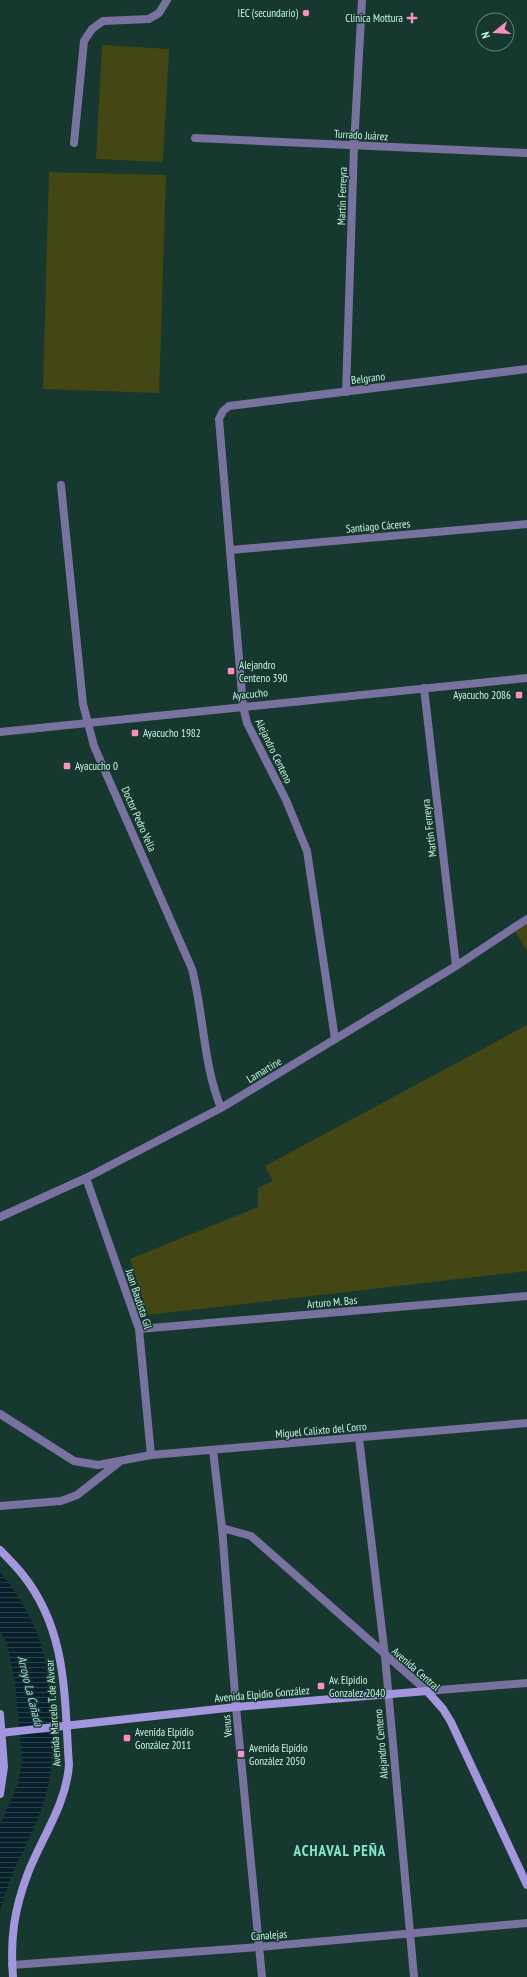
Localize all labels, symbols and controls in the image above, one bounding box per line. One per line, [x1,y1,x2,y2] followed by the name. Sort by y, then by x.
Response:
[238,6,298,20] place label: IEC (secundario)
[301,8,311,18] marker: IEC (secundario)
[345,11,403,25] place label: Clínica Mottura
[406,12,418,24] marker: Clínica Mottura
[475,12,515,52] north arrow
[478,30,493,40] text: N
[334,127,389,143] street label: Turrado Juárez
[334,167,350,225] street label: Martín Ferreyra
[350,369,386,387] street label: Belgrano
[345,516,411,536] street label: Santiago Cáceres
[239,658,287,685] place label: Alejandro Centeno 390
[226,666,236,676] marker: Alejandro Centeno 390
[232,685,269,703] street label: Ayacucho
[453,688,511,702] place label: Ayacucho 2086
[514,690,524,700] marker: Ayacucho 2086
[252,717,296,786] street label: Alejandro Centeno
[143,726,201,740] place label: Ayacucho 1982
[130,728,140,738] marker: Ayacucho 1982
[75,759,118,773] place label: Ayacucho 0
[62,761,72,771] marker: Ayacucho 0
[118,784,160,854] street label: Doctor Pedro Vella
[419,798,439,858] street label: Martín Ferreyra
[244,1054,284,1086] street label: Lamartine
[122,1266,155,1331] street label: Juan Bautista Gil
[306,1293,358,1311] street label: Arturo M. Bas
[275,1419,367,1441] street label: Miguel Calixto del Corro
[389,1644,443,1694] street label: Avenida Central
[15,1654,47,1729] water label: Arroyo La Cañada
[42,1659,64,1767] street label: Avenida Marcelo T. de Alvear
[329,1673,385,1700] place label: Av. Elpidio Gonzalez 2040
[316,1681,326,1691] marker: Av. Elpidio Gonzalez 2040
[214,1683,310,1705] street label: Avenida Elpidio González
[371,1708,391,1779] street label: Alejandro Centeno
[219,1714,235,1739] street label: Venus
[135,1725,194,1752] place label: Avenida Elpídio González 2011
[122,1733,132,1743] marker: Avenida Elpídio González 2011
[249,1741,308,1768] place label: Avenida Elpídio González 2050
[236,1749,246,1759] marker: Avenida Elpídio González 2050
[293,1841,386,1860] district label: ACHAVAL PEÑA
[250,1927,288,1943] street label: Canalejas

